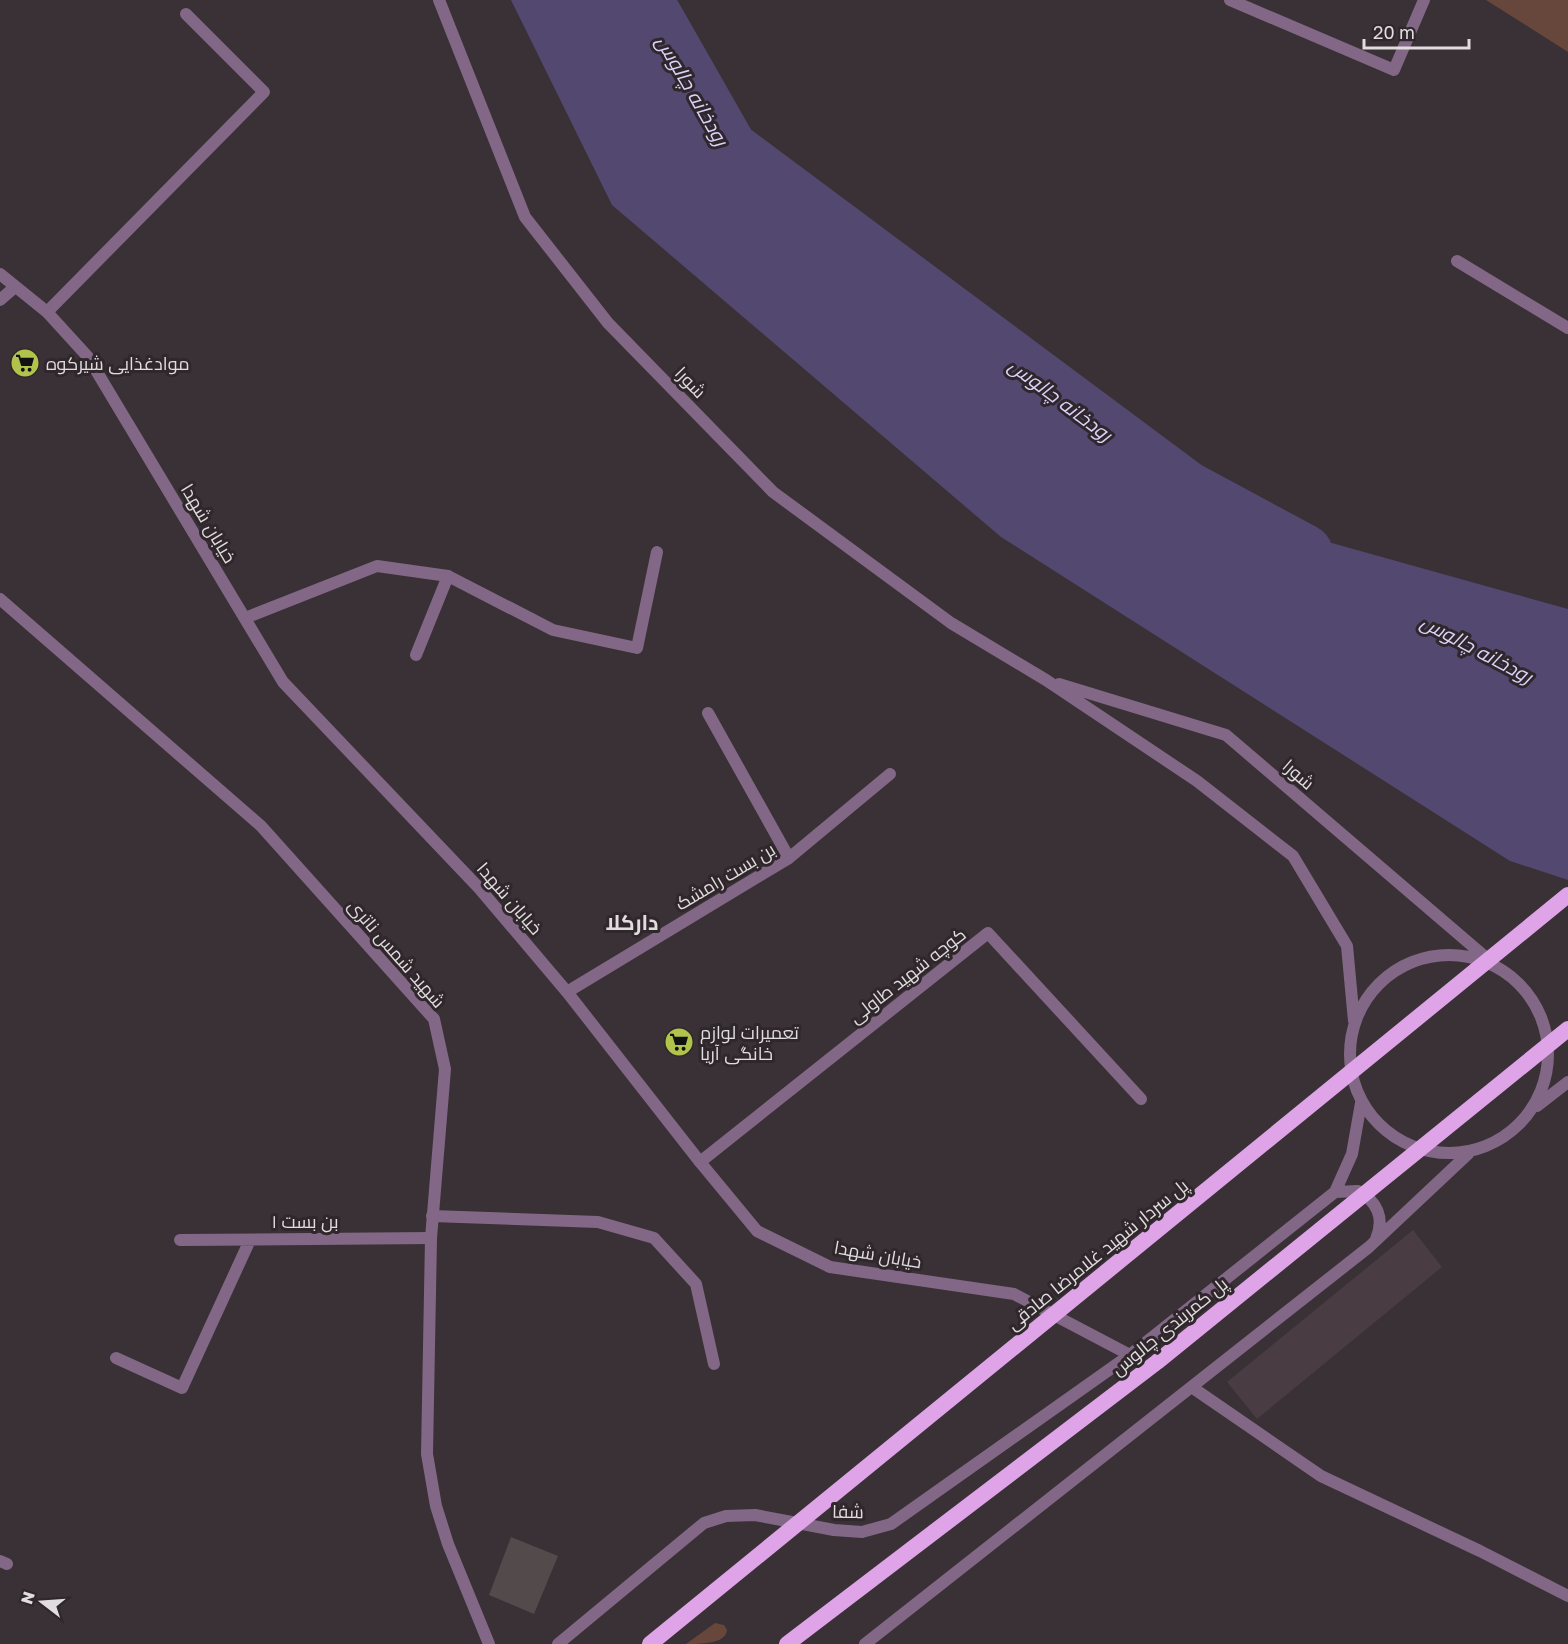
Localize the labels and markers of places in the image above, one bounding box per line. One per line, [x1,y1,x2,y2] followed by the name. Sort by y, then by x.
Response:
[9,347,41,379] supermarket icon: موادغذایی شیرکوه
[46,352,190,375] place label: موادغذایی شیرکوه
[700,1021,799,1065] place label: تعمیرات لوازم خانگی آریا
[663,1026,695,1058] supermarket icon: تعمیرات لوازم خانگی آریا

